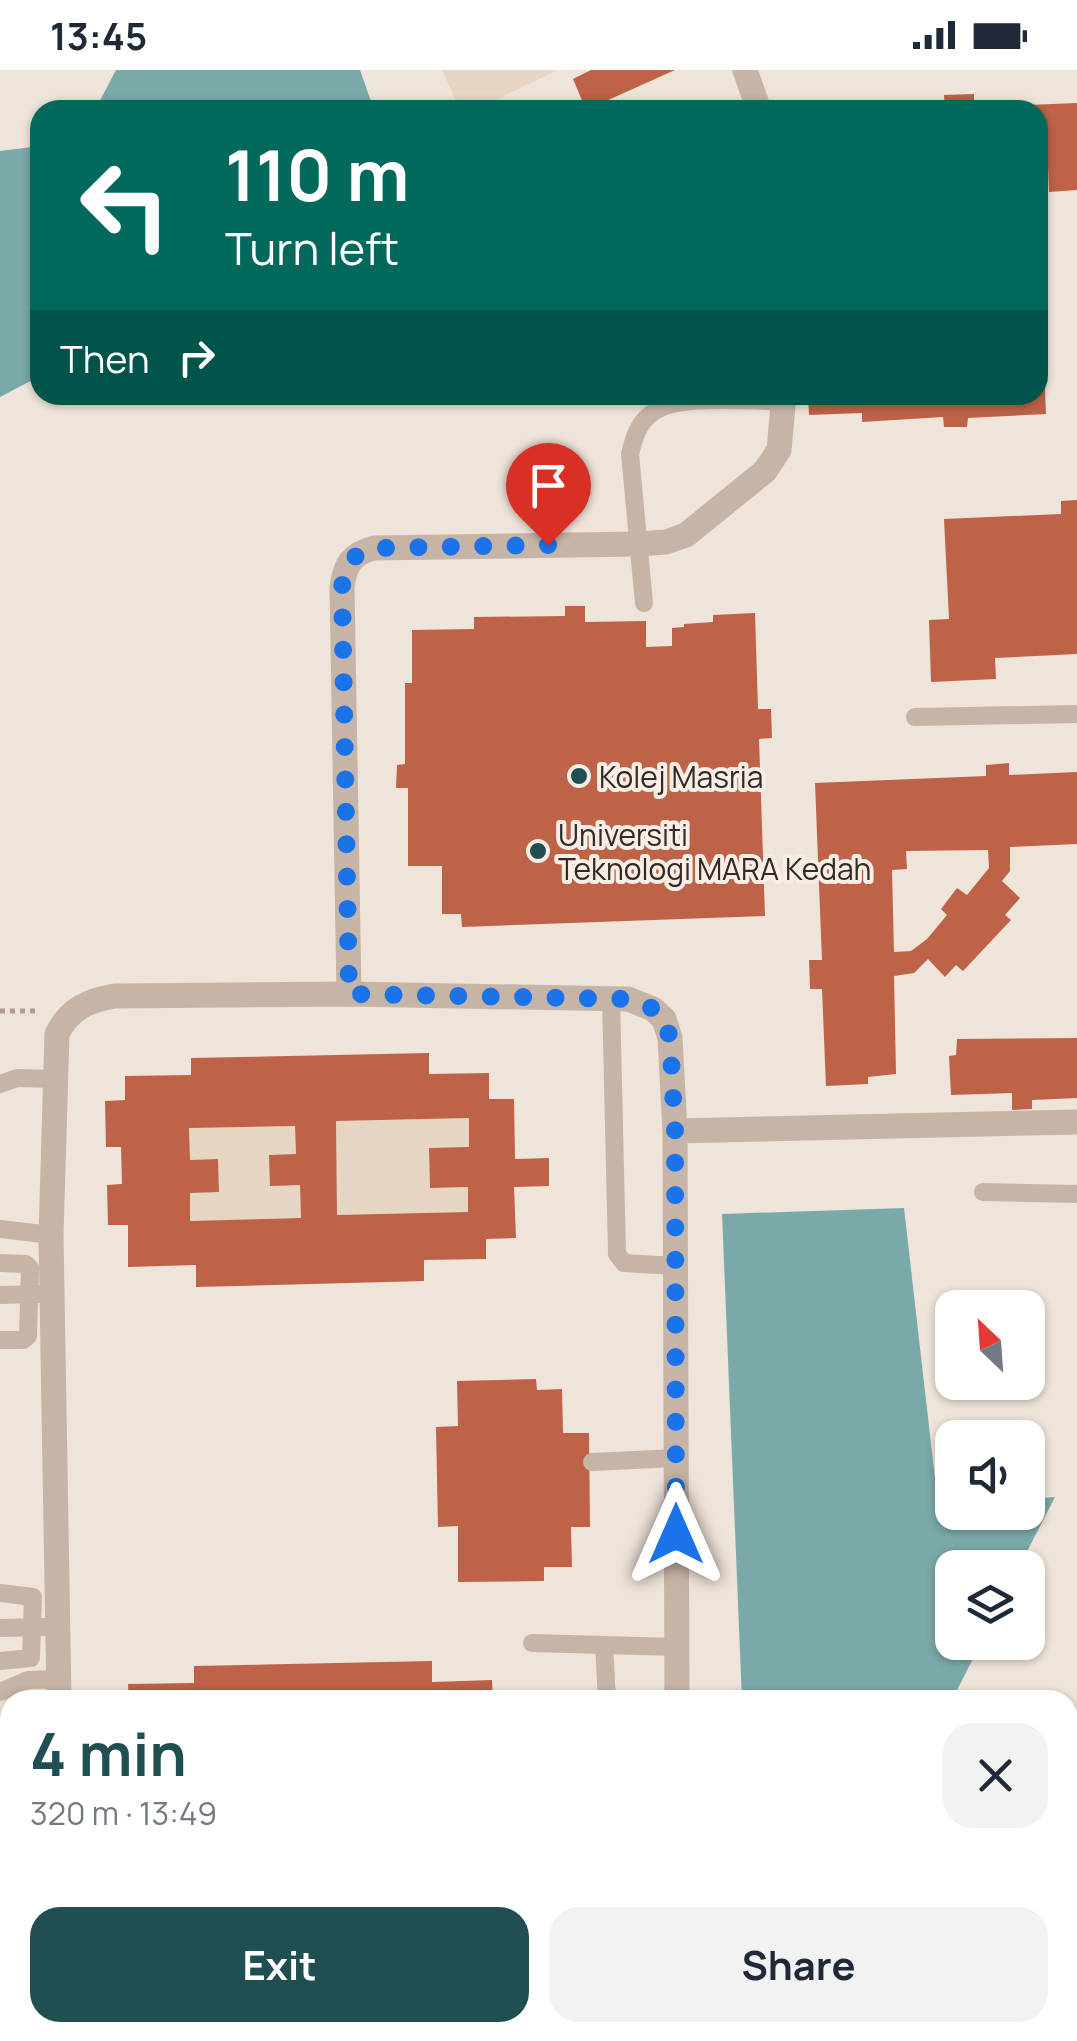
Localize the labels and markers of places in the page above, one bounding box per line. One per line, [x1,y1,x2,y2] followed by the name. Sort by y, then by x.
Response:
[506,443,591,546] pin
[599,756,764,797] place label: Kolej Masria
[568,765,590,787] marker: Kolej Masria
[558,814,871,889] place label: Universiti Teknologi MARA Kedah
[527,840,549,862] marker: Universiti Teknologi MARA Kedah

